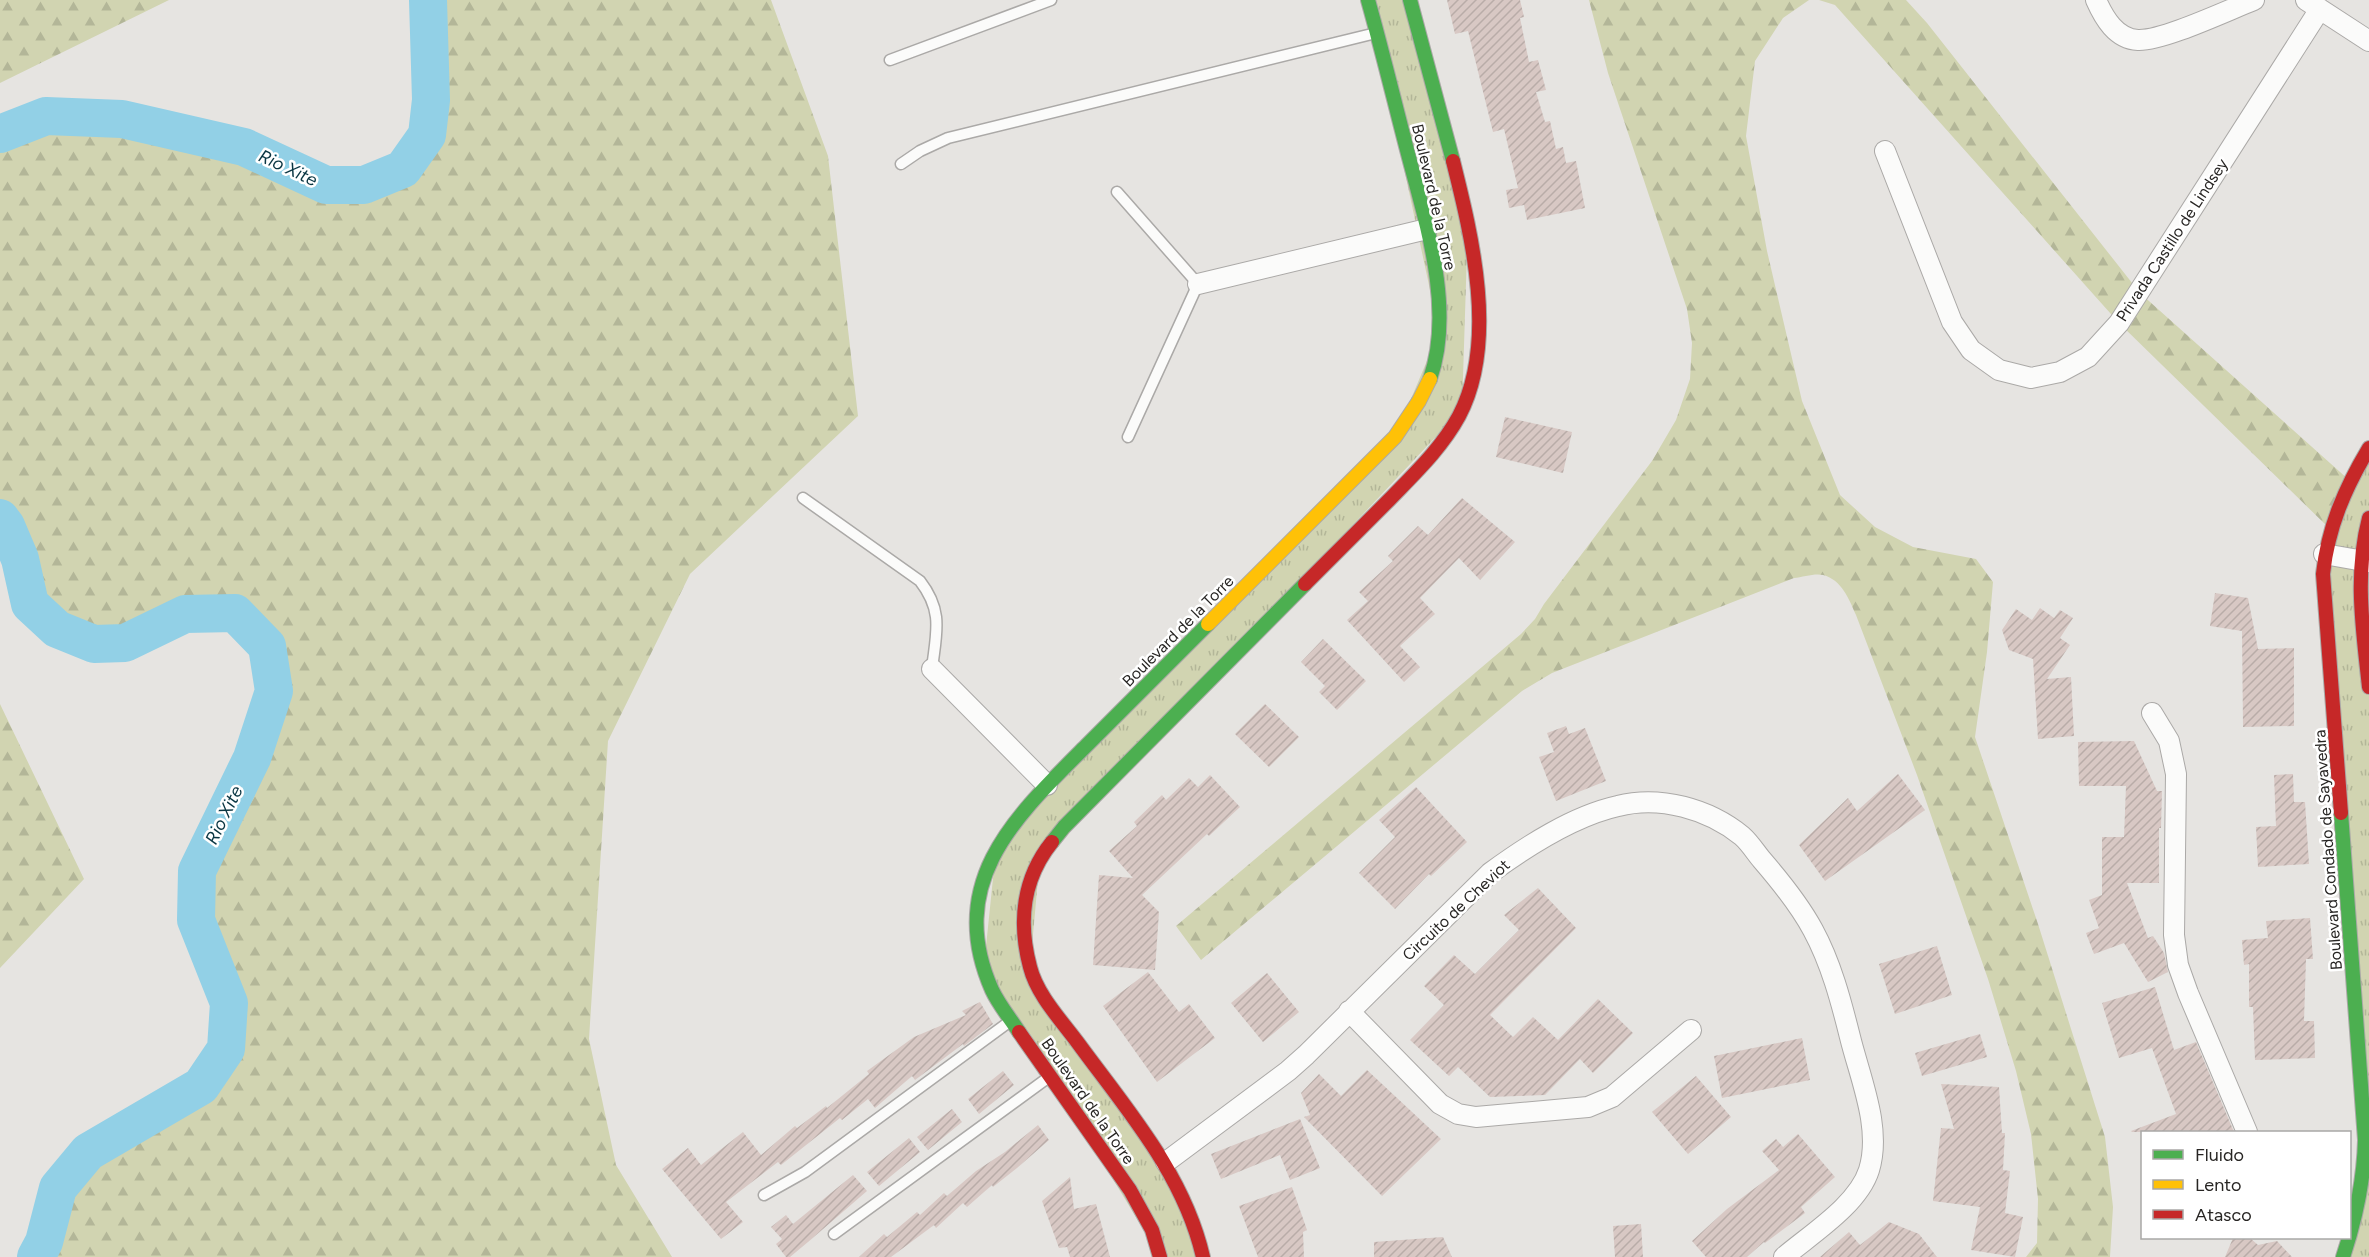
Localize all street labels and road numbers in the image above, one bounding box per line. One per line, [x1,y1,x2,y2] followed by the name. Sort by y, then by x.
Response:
[1408,122,1460,272] street label: Boulevard de la Torre
[2112,155,2232,325] street label: Privada Castillo de Lindsey
[1118,571,1238,691] street label: Boulevard de la Torre
[2310,729,2346,971] street label: Boulevard Condado de Sayavedra
[1398,855,1514,965] street label: Circuito de Cheviot
[1037,1034,1139,1168] street label: Boulevard de la Torre

